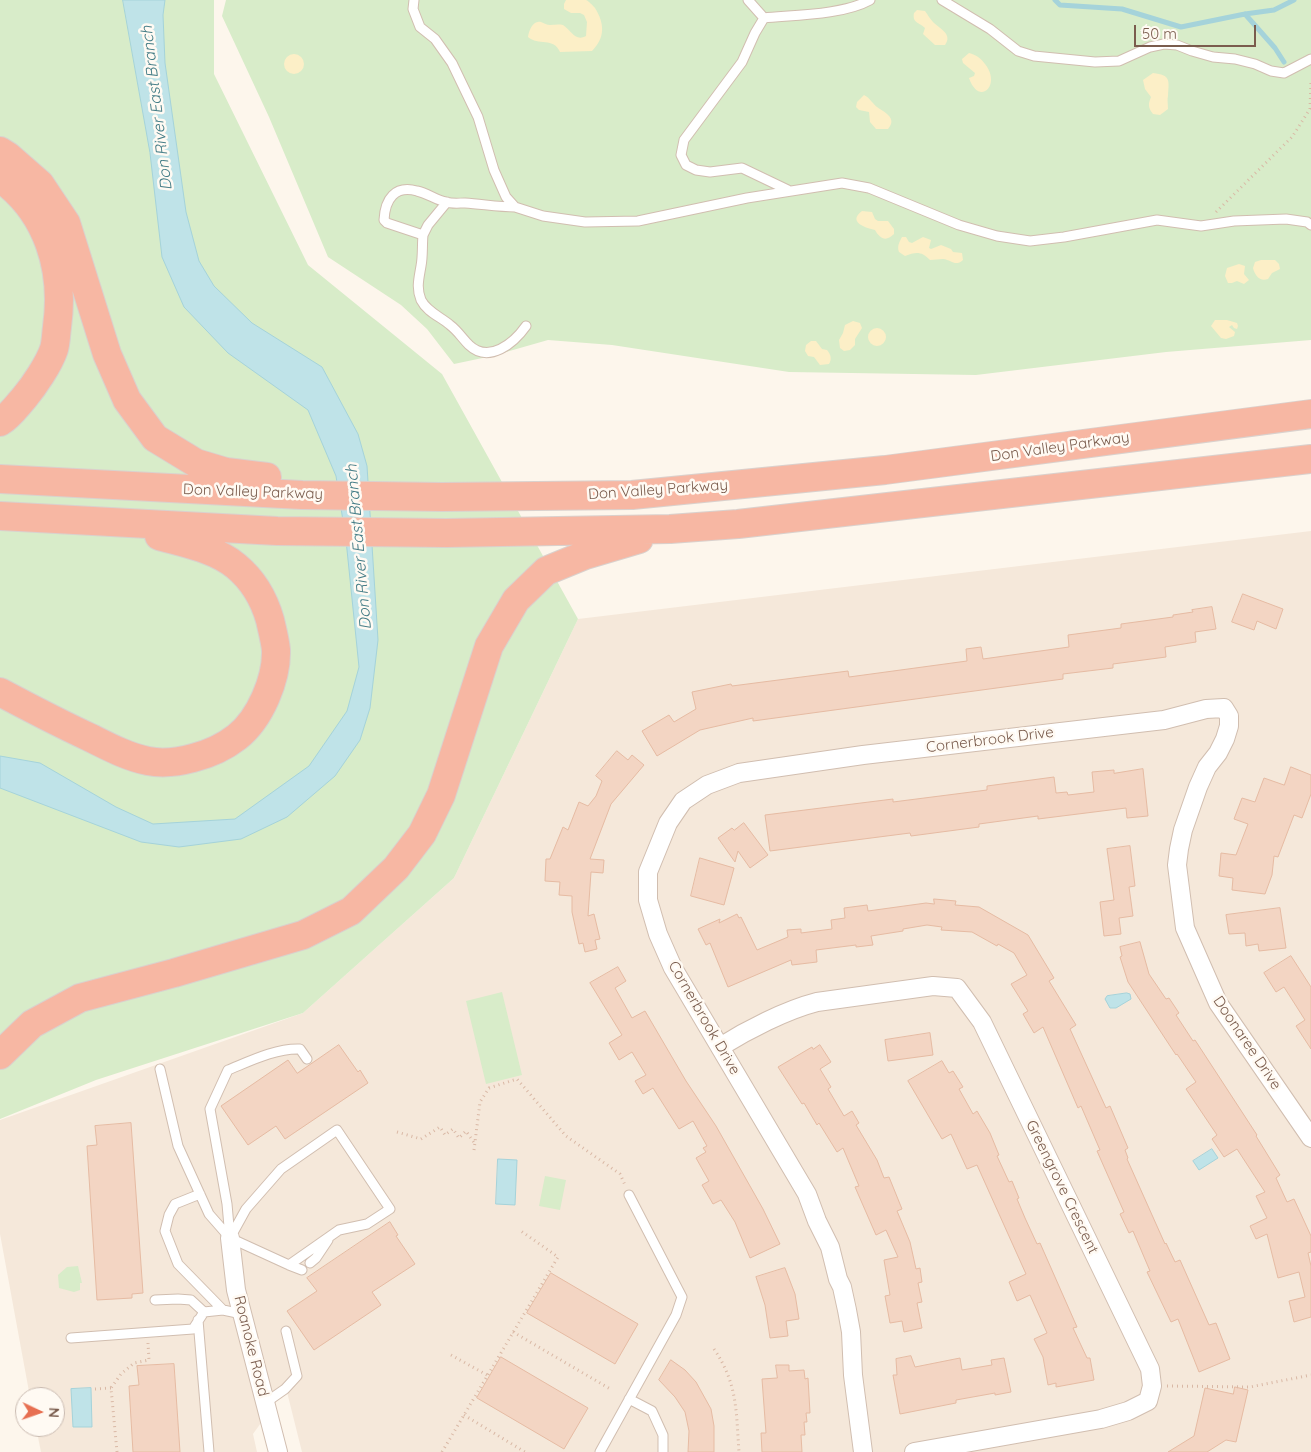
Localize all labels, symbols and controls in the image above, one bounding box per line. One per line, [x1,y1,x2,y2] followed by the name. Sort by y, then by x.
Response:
[1136,15,1258,47] scale bar
[1142,24,1177,43] text: 50 m
[137,25,177,191] water label: Don River East Branch
[989,428,1131,466] street label: Don Valley Parkway
[342,464,376,630] water label: Don River East Branch
[588,476,728,504] street label: Don Valley Parkway
[183,481,323,503] street label: Don Valley Parkway
[925,723,1055,757] street label: Cornerbrook Drive
[664,958,744,1078] street label: Cornerbrook Drive
[1209,993,1285,1093] street label: Doonaree Drive
[1022,1117,1102,1257] street label: Greengrove Crescent
[230,1294,272,1398] street label: Roanoke Road
[15,1387,65,1437] north arrow
[45,1407,63,1418] text: N

